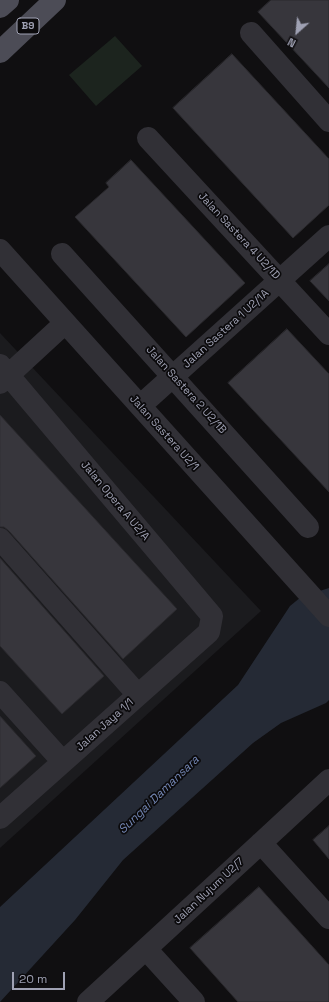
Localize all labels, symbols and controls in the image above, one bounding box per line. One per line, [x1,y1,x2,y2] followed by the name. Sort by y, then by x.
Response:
[277,12,317,52] north arrow
[17,18,39,34] road number: B9
[285,35,298,51] text: N
[195,190,283,282] street label: Jalan Sastera 4 U2/1D
[180,287,272,371] street label: Jalan Sastera 1 U2/1A
[143,343,229,437] street label: Jalan Sastera 2 U2/1B
[127,393,201,473] street label: Jalan Sastera U2/1
[78,459,152,543] street label: Jalan Opera A U2/A
[74,696,136,754] street label: Jalan Jaya 1/1
[116,753,202,837] water label: Sungai Damansara
[171,855,247,927] street label: Jalan Nujum U2/7
[14,964,67,990] scale bar
[19,971,47,987] text: 20 m

